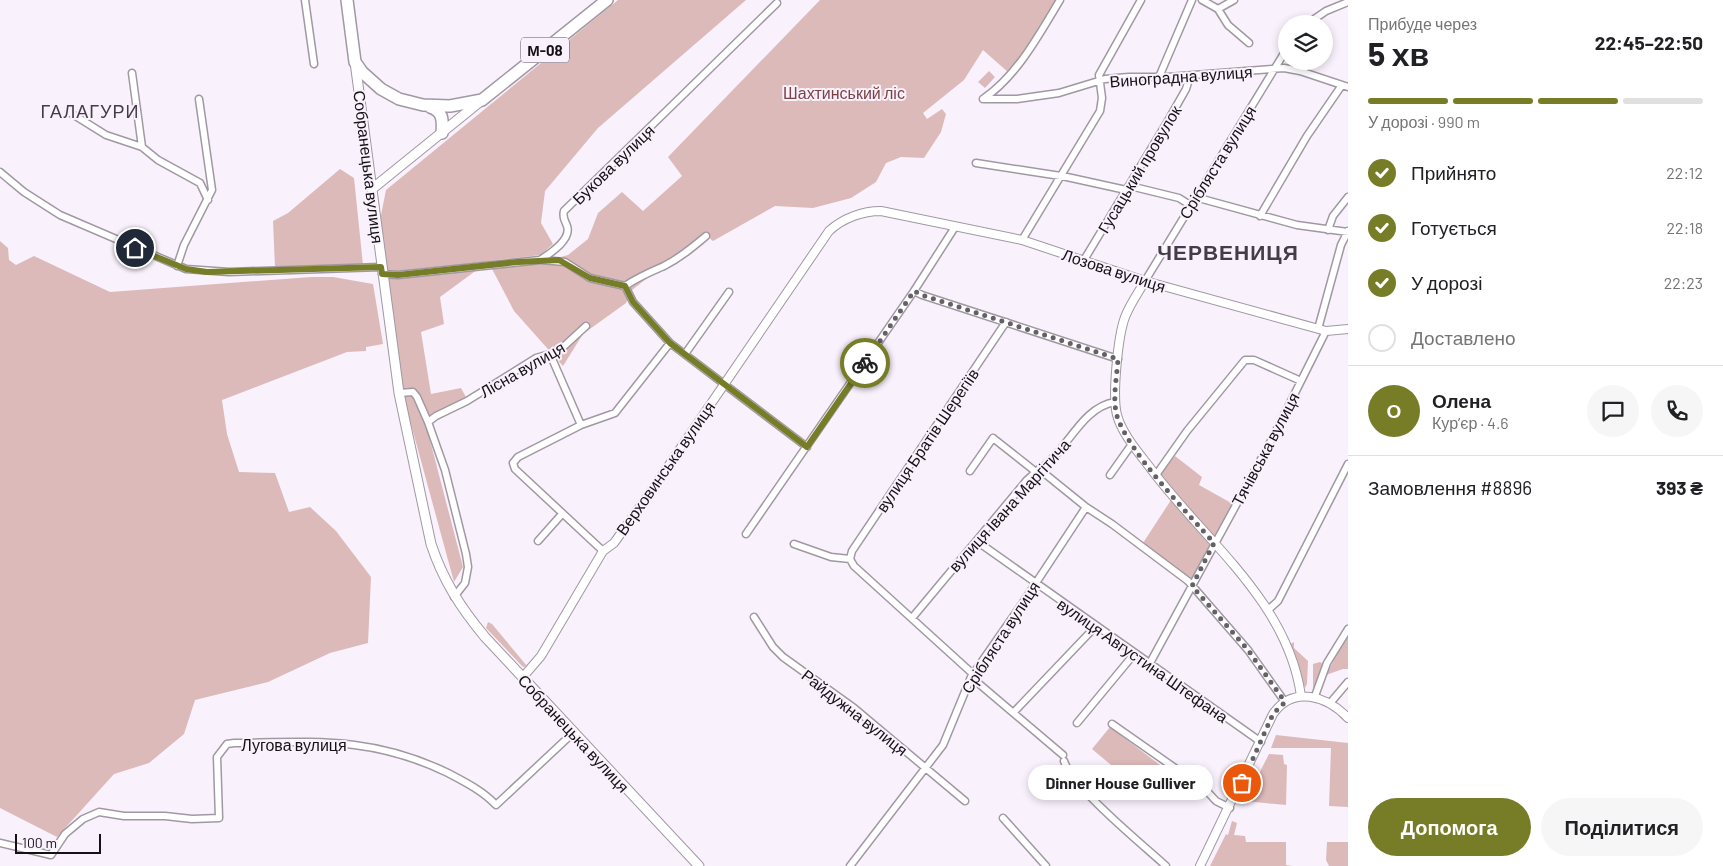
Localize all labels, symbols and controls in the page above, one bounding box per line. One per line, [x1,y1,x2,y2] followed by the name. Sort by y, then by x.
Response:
[1368,14,1477,33] text: Прибуде через
[1278,15,1333,70] map controls
[1278,15,1333,70] button: layers
[1595,31,1703,54] text: 22:45–22:50
[1368,34,1429,72] text: 5 хв
[521,38,569,62] road number: М-08
[1109,62,1253,90] street label: Виноградна вулиця
[783,83,905,102] park label: Шахтинський ліс
[350,89,388,245] street label: Собранецька вулиця
[41,100,139,122] district label: ГАЛАГУРИ
[1093,101,1185,236] street label: Гусацький провулок
[1175,102,1259,222] street label: Срібляста вулиця
[1368,112,1480,131] text: У дорозі · 990 m
[568,120,658,208] street label: Букова вулиця
[1368,159,1396,187] icon: check
[1411,161,1496,184] text: Прийнято
[1666,163,1703,182] text: 22:12
[1368,214,1396,242] icon: check
[1411,216,1497,239] text: Готується
[1666,218,1703,237] text: 22:18
[114,227,156,269] pin
[121,234,149,262] icon: home
[1157,239,1299,264] district label: ЧЕРВЕНИЦЯ
[1060,244,1168,296] street label: Лозова вулиця
[1368,269,1396,297] icon: check
[1411,271,1482,294] text: У дорозі
[1664,273,1703,292] text: 22:23
[1411,326,1516,349] text: Доставлено
[476,337,568,401] street label: Лісна вулиця
[840,338,890,388] courier
[851,349,879,377] icon: bike
[872,364,982,516] street label: вулиця Братів Шерегіїв
[1587,385,1639,437] button: chat
[1651,385,1703,437] button: phone
[1227,389,1303,509] street label: Тячівська вулиця
[1432,389,1491,412] text: Олена
[612,397,718,539] street label: Верховинська вулиця
[1387,399,1401,422] text: О
[1432,413,1509,432] text: Кур’єр · 4.6
[944,435,1074,575] street label: вулиця Івана Маргітича
[1368,476,1532,499] text: Замовлення #8896
[1656,476,1703,499] text: 393 ₴
[957,577,1043,697] street label: Срібляста вулиця
[1054,594,1232,726] street label: вулиця Августина Штефана
[798,665,912,759] street label: Райдужна вулиця
[515,670,633,796] street label: Собранецька вулиця
[241,735,347,754] street label: Лугова вулиця
[1221,762,1263,804] pin
[1027,766,1212,800] callout: Dinner House Gulliver
[1228,769,1256,797] icon: bag
[1045,773,1196,792] text: Dinner House Gulliver
[1368,798,1531,856] button: Допомога
[1541,798,1703,856] button: Поділитися
[15,831,101,854] scale bar
[22,834,57,851] text: 100 m

